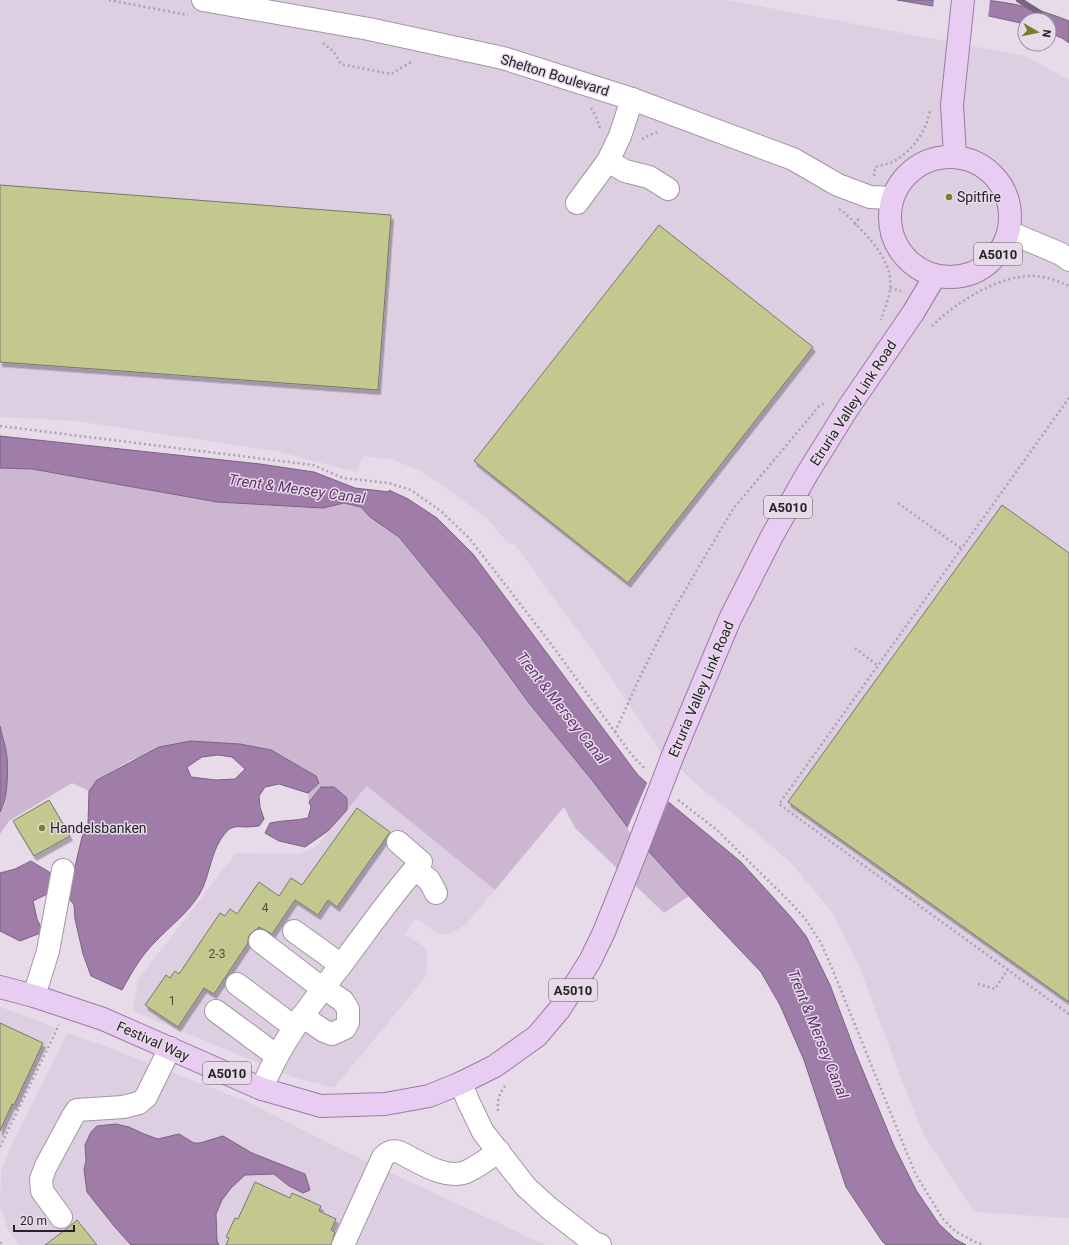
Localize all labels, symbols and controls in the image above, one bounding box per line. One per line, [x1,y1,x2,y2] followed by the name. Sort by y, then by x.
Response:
[1017,12,1057,52] north arrow
[1039,29,1053,39] text: N
[499,51,611,99] street label: Shelton Boulevard
[957,189,1001,205] place label: Spitfire
[944,192,954,202] marker: Spitfire
[974,243,1022,265] road number: A5010
[807,337,899,469] street label: Etruria Valley Link Road
[228,471,367,508] water label: Trent & Mersey Canal
[764,496,812,518] road number: A5010
[665,619,737,759] street label: Etruria Valley Link Road
[512,648,612,768] water label: Trent & Mersey Canal
[50,820,147,836] place label: Handelsbanken
[37,823,47,833] marker: Handelsbanken
[262,901,269,915] house number: 4
[209,947,225,961] house number: 2-3
[784,967,852,1102] water label: Trent & Mersey Canal
[549,979,597,1001] road number: A5010
[169,994,175,1008] house number: 1
[114,1018,192,1064] street label: Festival Way
[203,1062,251,1084] road number: A5010
[14,1207,74,1233] scale bar
[20,1214,47,1228] text: 20 m

